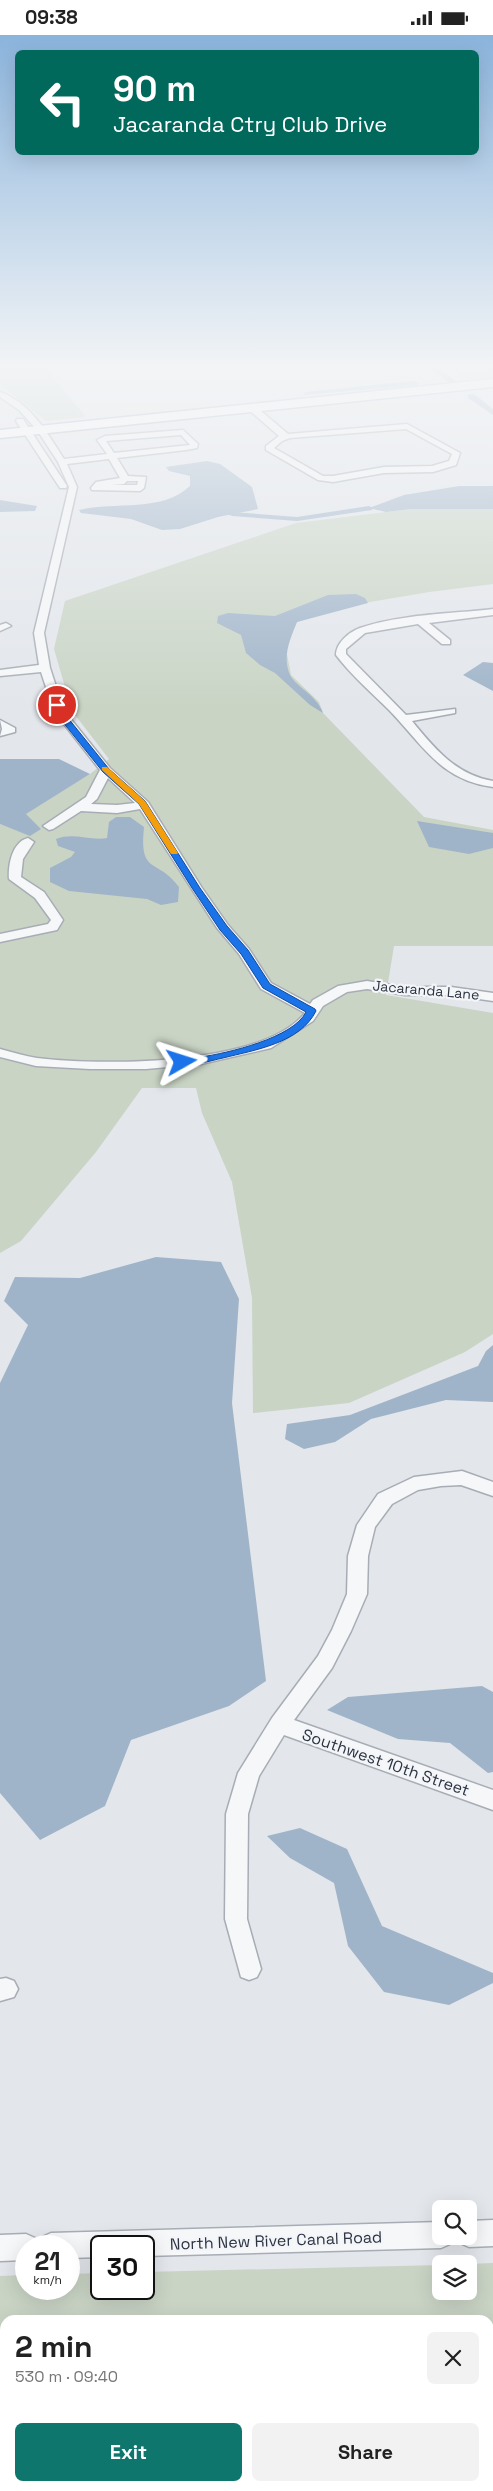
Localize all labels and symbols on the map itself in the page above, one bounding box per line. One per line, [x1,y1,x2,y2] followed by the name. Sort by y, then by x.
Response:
[36,684,78,726] pin
[372,976,480,1004] street label: Jacaranda Lane
[155,1035,207,1087] position arrow
[299,1724,472,1801] street label: Southwest 10th Street
[170,2226,383,2255] street label: North New River Canal Road
[90,2235,155,2300] speed limit sign: 30

